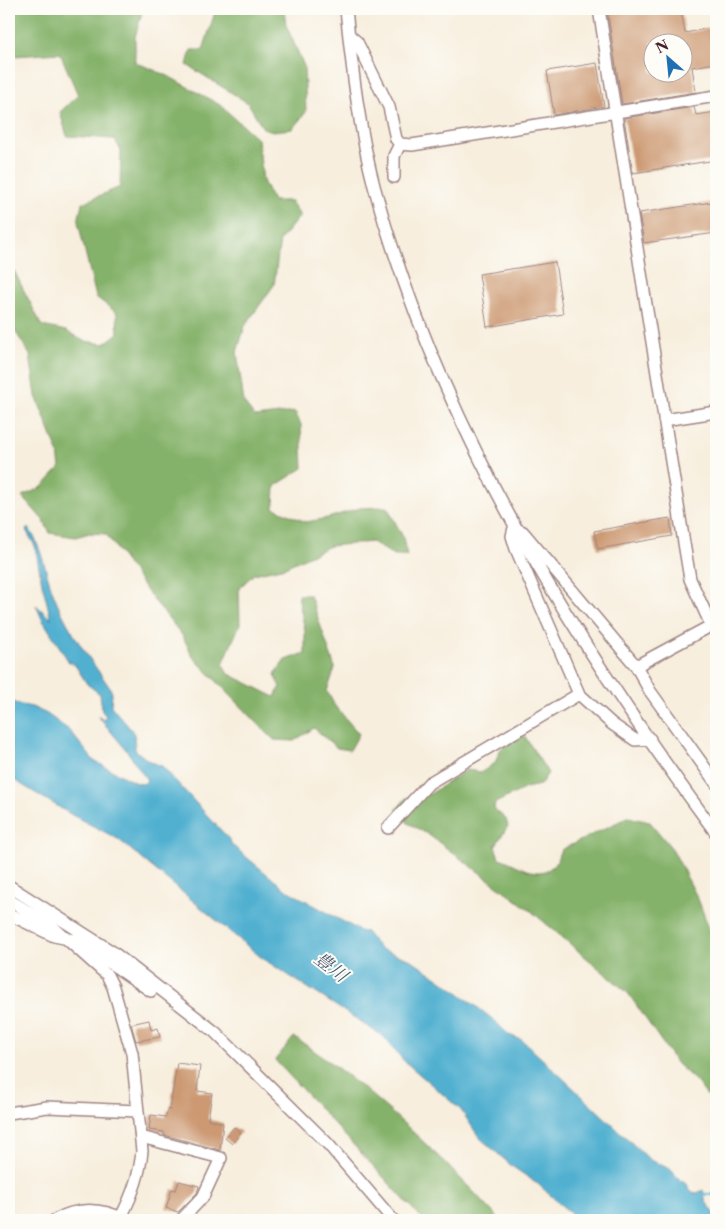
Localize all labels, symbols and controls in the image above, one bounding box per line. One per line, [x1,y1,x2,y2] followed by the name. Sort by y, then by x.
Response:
[642,32,692,82] north arrow
[653,36,672,57] text: N
[310,947,354,988] water label: 豊川

